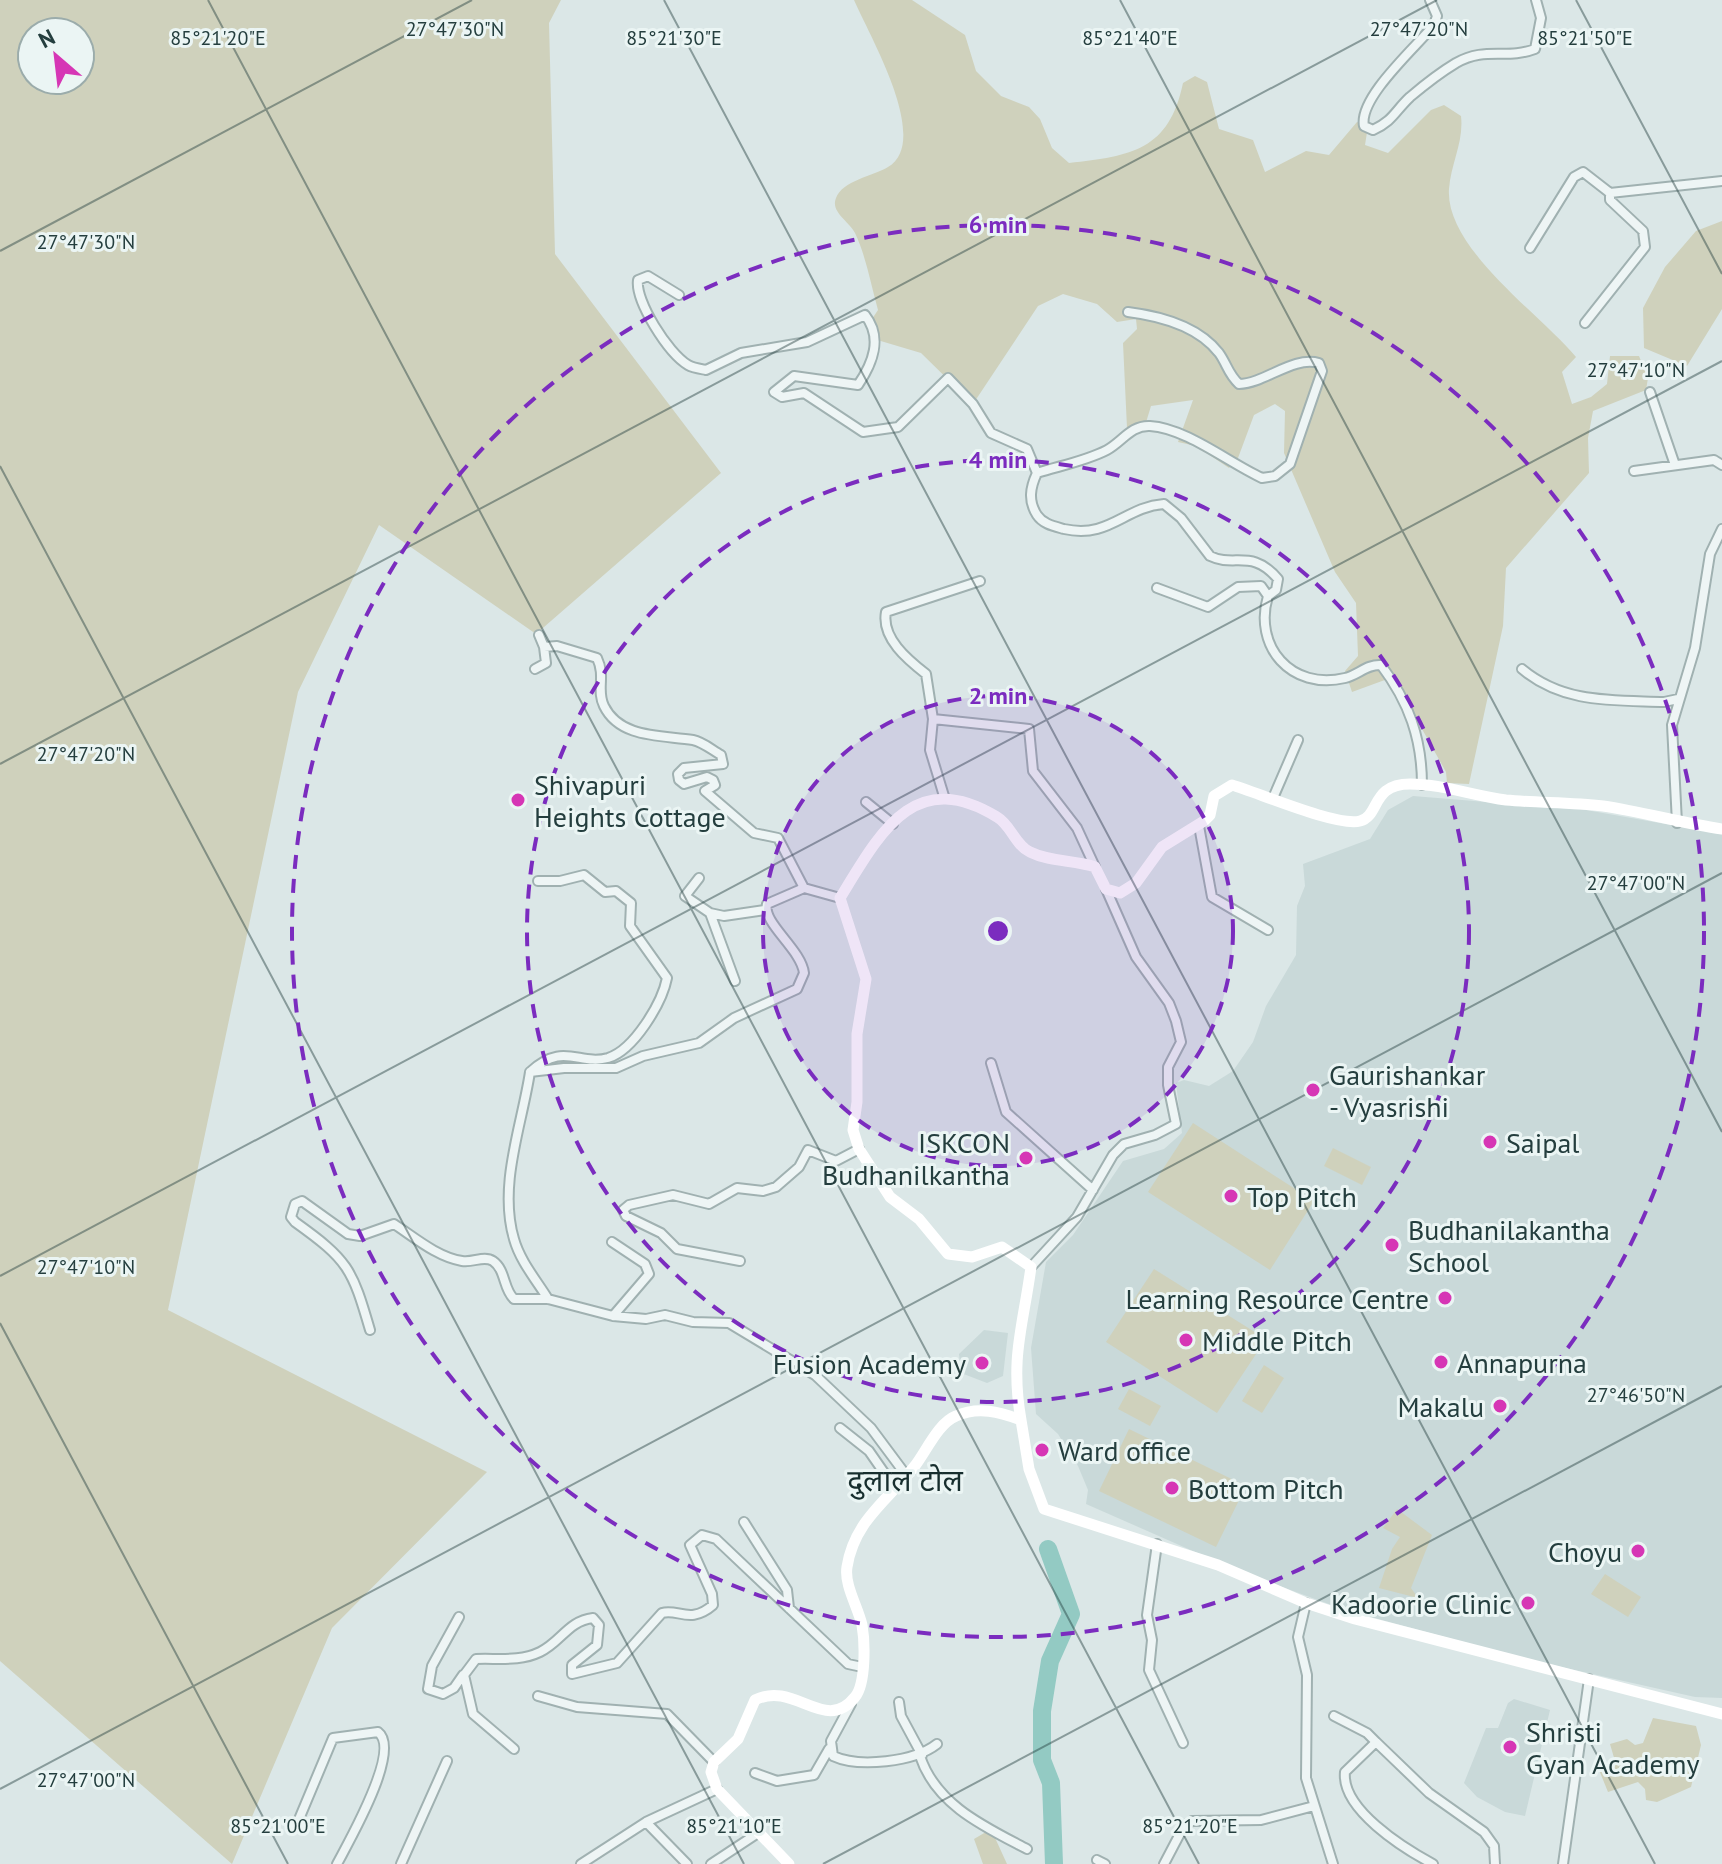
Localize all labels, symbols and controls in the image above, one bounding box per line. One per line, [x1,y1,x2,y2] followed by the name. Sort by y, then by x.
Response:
[16,16,96,96] north arrow
[406,16,504,42] text: 27°47'30"N
[1370,16,1468,42] text: 27°47'20"N
[34,23,60,54] text: N
[170,25,266,51] text: 85°21'20"E
[626,25,722,51] text: 85°21'30"E
[1082,25,1178,51] text: 85°21'40"E
[1537,25,1633,51] text: 85°21'50"E
[969,209,1027,240] text: 6 min
[37,229,135,255] text: 27°47'30"N
[1587,357,1685,383] text: 27°47'10"N
[969,444,1027,475] text: 4 min
[969,680,1027,711] text: 2 min
[37,741,135,767] text: 27°47'20"N
[534,766,726,835] place label: Shivapuri Heights Cottage
[509,791,527,809] marker: Shivapuri Heights Cottage
[1587,870,1685,896] text: 27°47'00"N
[984,917,1012,945] centre of rings
[1329,1056,1486,1125] place label: Gaurishankar - Vyasrishi
[1304,1081,1322,1099] marker: Gaurishankar - Vyasrishi
[822,1124,1010,1193] place label: ISKCON Budhanilkantha
[1506,1124,1579,1161] place label: Saipal
[1481,1133,1499,1151] marker: Saipal
[1017,1149,1035,1167] marker: ISKCON Budhanilkantha
[1247,1178,1357,1215] place label: Top Pitch
[1222,1187,1240,1205] marker: Top Pitch
[1408,1211,1610,1280] place label: Budhanilakantha School
[1383,1236,1401,1254] marker: Budhanilakantha School
[37,1254,135,1280] text: 27°47'10"N
[1125,1280,1429,1317] place label: Learning Resource Centre
[1436,1289,1454,1307] marker: Learning Resource Centre
[1202,1322,1352,1359] place label: Middle Pitch
[1177,1331,1195,1349] marker: Middle Pitch
[1457,1344,1587,1381] place label: Annapurna
[773,1345,966,1382] place label: Fusion Academy
[1432,1353,1450,1371] marker: Annapurna
[973,1354,991,1372] marker: Fusion Academy
[1587,1382,1685,1408] text: 27°46'50"N
[1397,1388,1484,1425] place label: Makalu
[1491,1397,1509,1415] marker: Makalu
[1058,1432,1191,1469] place label: Ward office
[1033,1441,1051,1459] marker: Ward office
[847,1460,963,1500] district label: दुलाल टोल
[1188,1470,1344,1507] place label: Bottom Pitch
[1163,1479,1181,1497] marker: Bottom Pitch
[1548,1533,1622,1570] place label: Choyu
[1629,1542,1647,1560] marker: Choyu
[1331,1585,1512,1622] place label: Kadoorie Clinic
[1519,1594,1537,1612] marker: Kadoorie Clinic
[1526,1713,1700,1782] place label: Shristi Gyan Academy
[1501,1738,1519,1756] marker: Shristi Gyan Academy
[37,1767,135,1793] text: 27°47'00"N
[230,1813,326,1839] text: 85°21'00"E
[686,1813,782,1839] text: 85°21'10"E
[1142,1813,1238,1839] text: 85°21'20"E

